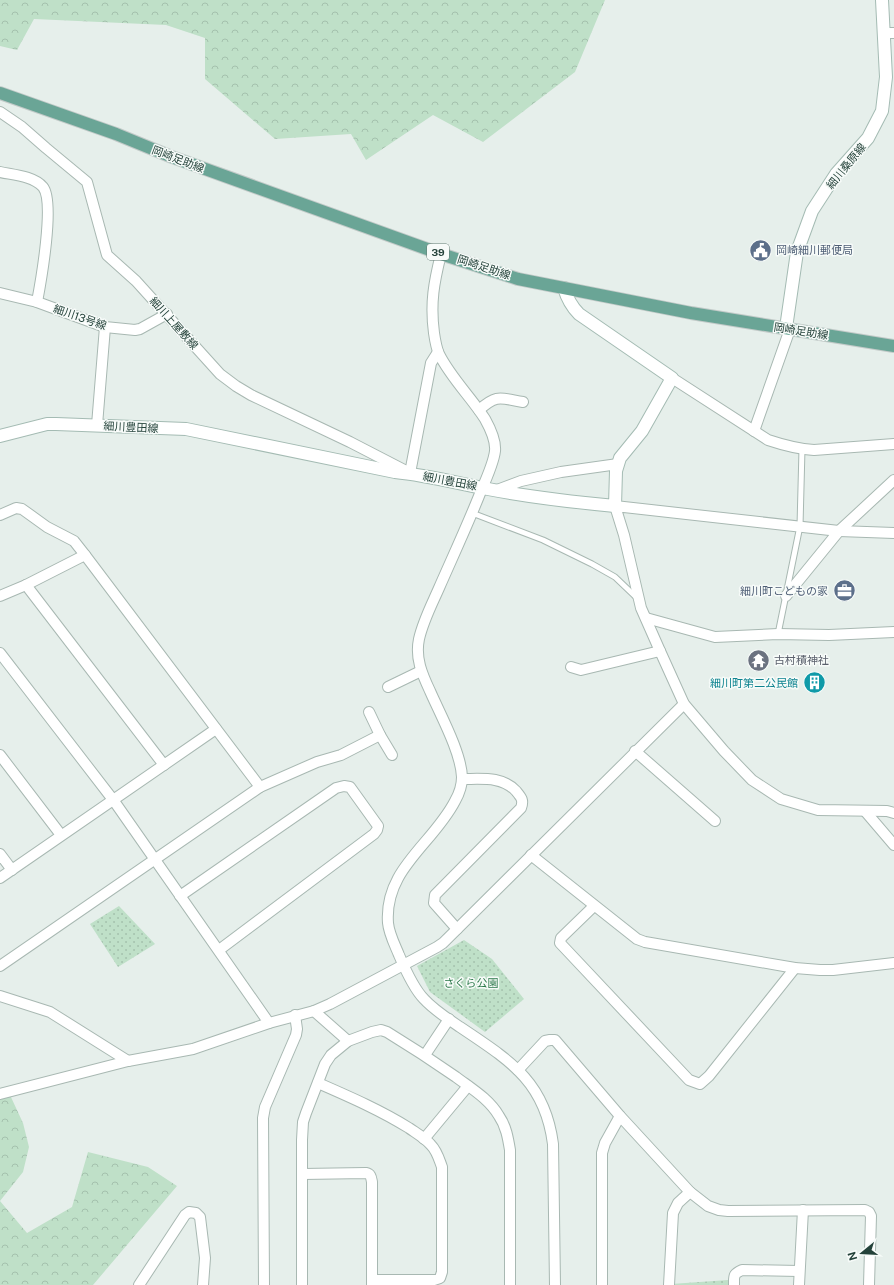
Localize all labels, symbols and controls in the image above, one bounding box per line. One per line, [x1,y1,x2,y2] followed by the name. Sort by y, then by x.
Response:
[824,141,868,191] street label: 細川桑原線
[150,144,206,174] street label: 岡崎足助線
[747,237,773,263] public building icon: 岡崎細川郵便局
[427,244,449,260] road number: 39
[776,244,853,256] place label: 岡崎細川郵便局
[456,253,512,281] street label: 岡崎足助線
[147,294,201,352] street label: 細川上屋敷線
[52,302,108,332] street label: 細川13号線
[773,321,829,341] street label: 岡崎足助線
[103,420,159,434] street label: 細川豊田線
[422,470,478,492] street label: 細川豊田線
[831,578,857,604] office icon: 細川町こどもの家
[740,585,828,597] place label: 細川町こどもの家
[745,647,771,673] temple icon: 古村積神社
[774,654,829,666] place label: 古村積神社
[801,670,827,696] building icon: 細川町第二公民館
[710,677,798,689] place label: 細川町第二公民館
[444,977,499,989] park label: さくら公園
[842,1233,882,1273] north arrow
[845,1250,860,1262] text: N

